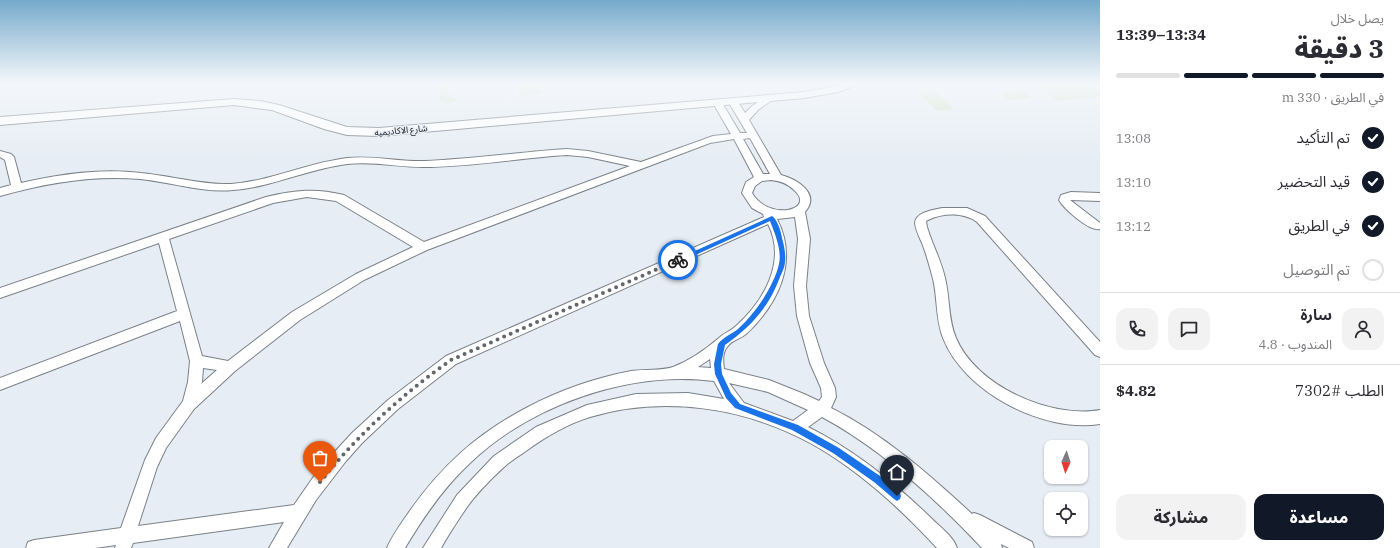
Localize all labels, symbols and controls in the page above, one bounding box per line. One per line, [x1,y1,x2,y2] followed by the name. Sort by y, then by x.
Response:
[1331,10,1384,27] text: يصل خلال
[1116,25,1206,44] text: 13:34–13:39
[1294,31,1384,65] text: 3 دقيقة
[1282,89,1384,106] text: في الطريق · 330 m
[374,122,428,140] street label: شارع الاكاديميه
[1362,127,1384,149] icon: check
[1296,128,1350,147] text: تم التأكيد
[1116,130,1151,147] text: 13:08
[1362,171,1384,193] icon: check
[1278,172,1350,191] text: قيد التحضير
[1116,174,1151,191] text: 13:10
[1362,215,1384,237] icon: check
[1289,216,1350,235] text: في الطريق
[1116,218,1151,235] text: 13:12
[658,240,698,280] courier
[667,249,689,271] icon: bike
[1283,260,1350,279] text: تم التوصيل
[1300,305,1332,324] text: سارة
[1116,308,1158,350] button: phone
[1168,308,1210,350] button: chat
[1342,308,1384,350] button: person
[1259,336,1332,353] text: المندوب · 4.8
[1116,381,1156,400] text: $4.82
[1295,381,1384,400] text: الطلب #7302
[1044,440,1088,484] north arrow
[1044,440,1088,536] map controls
[303,441,337,482] pin
[309,447,331,469] icon: bag
[880,455,914,496] pin
[886,461,908,483] icon: home
[1044,492,1088,536] button: locate
[1116,494,1246,540] button: مشاركة
[1254,494,1384,540] button: مساعدة

